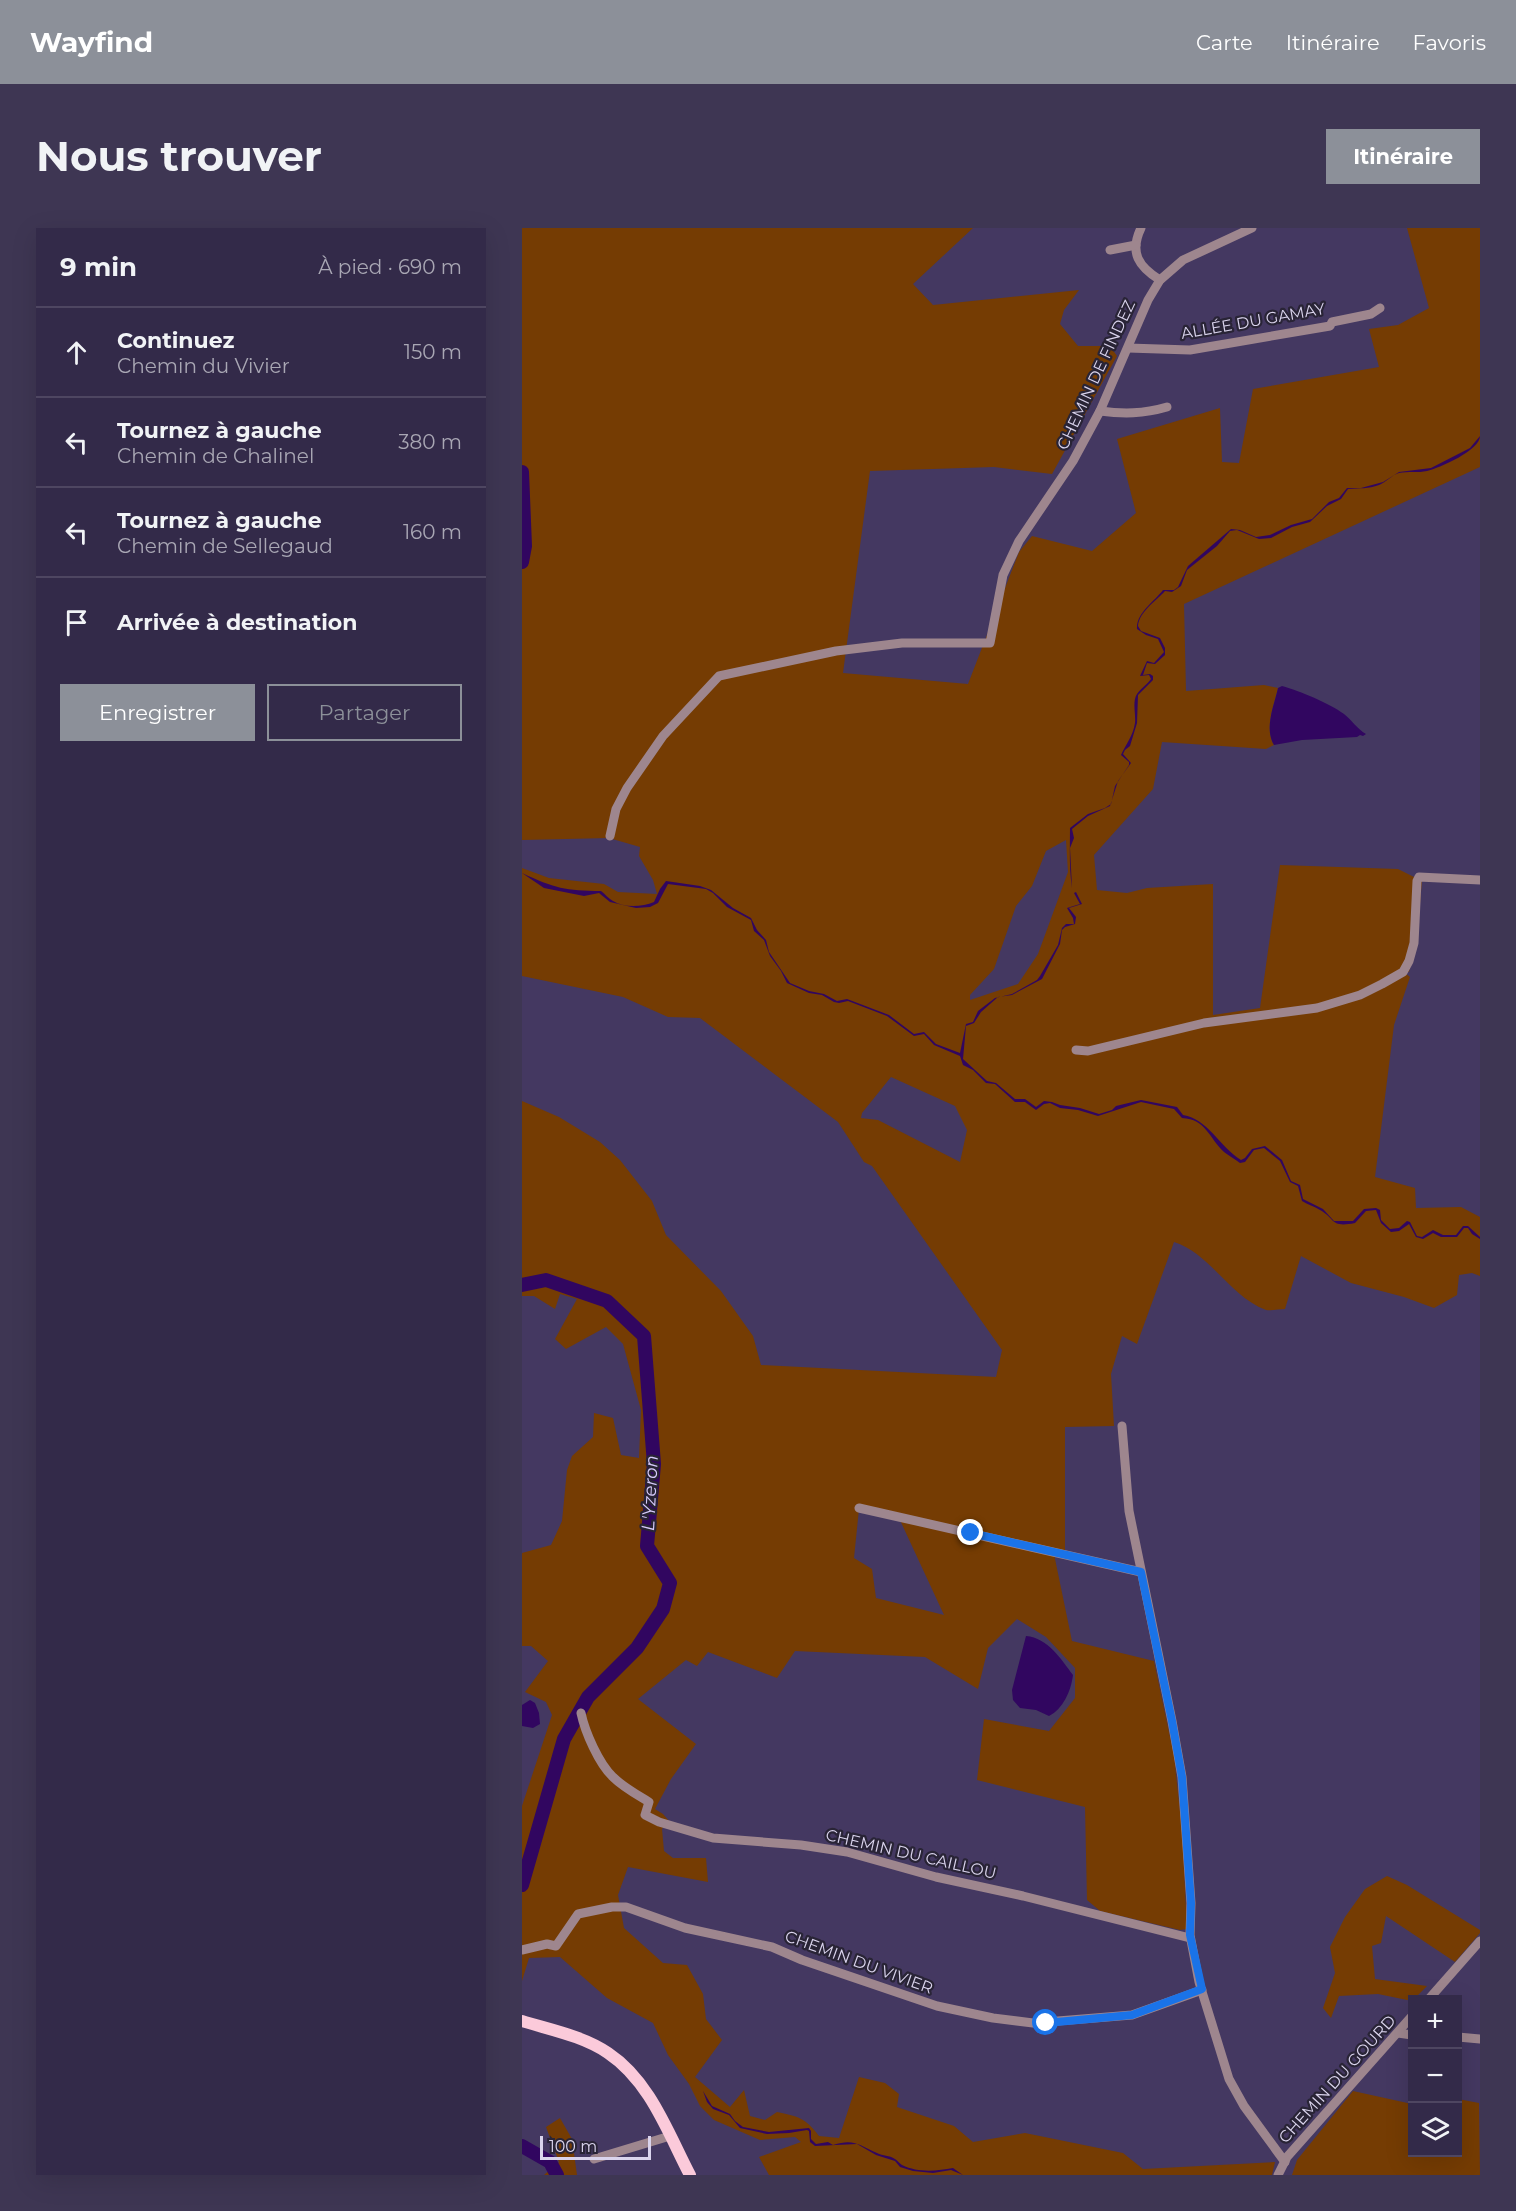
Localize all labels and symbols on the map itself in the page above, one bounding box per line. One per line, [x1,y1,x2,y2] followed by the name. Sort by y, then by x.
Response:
[1053,297,1139,453] street label: CHEMIN DE FINDEZ
[1179,299,1327,343] street label: ALLÉE DU GAMAY
[637,1455,663,1531] water label: L'Yzeron
[957,1519,983,1545] route end
[824,1825,998,1883] street label: CHEMIN DU CAILLOU
[782,1926,936,1998] street label: CHEMIN DU VIVIER
[1032,2009,1058,2035] route start
[1275,2011,1399,2147] street label: CHEMIN DU GOURD
[540,2133,651,2160] scale bar

